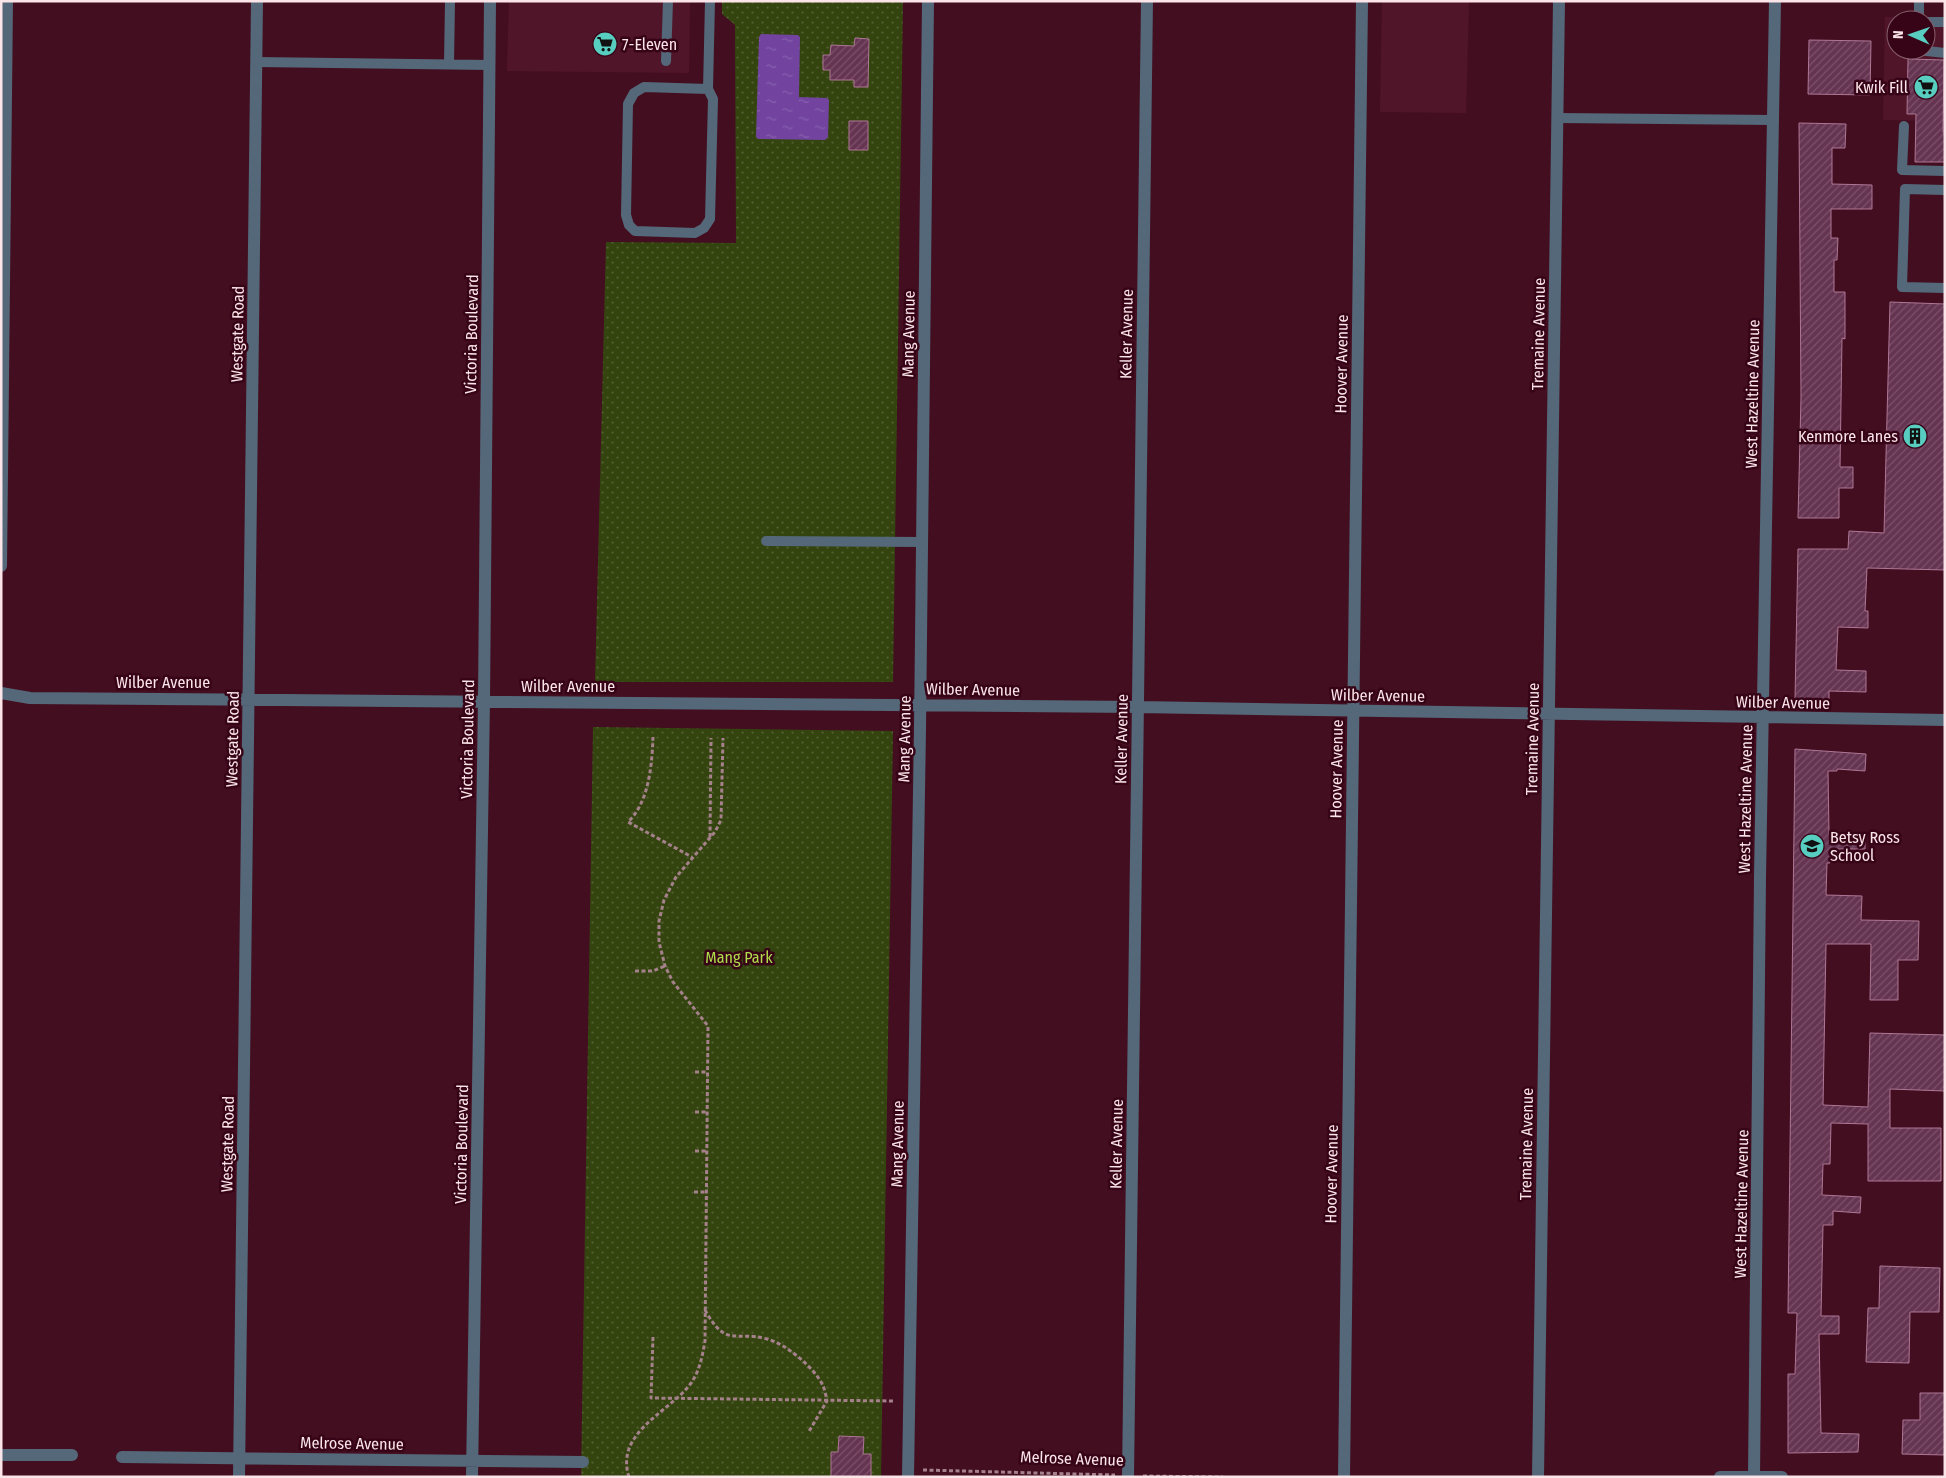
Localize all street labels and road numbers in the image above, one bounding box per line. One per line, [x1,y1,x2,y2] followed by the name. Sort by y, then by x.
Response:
[461,274,482,394] street label: Victoria Boulevard
[1528,278,1549,390] street label: Tremaine Avenue
[227,286,248,382] street label: Westgate Road
[1116,289,1137,379] street label: Keller Avenue
[898,290,919,378] street label: Mang Avenue
[1331,314,1352,414] street label: Hoover Avenue
[1742,319,1763,469] street label: West Hazeltine Avenue
[116,673,210,692] street label: Wilber Avenue
[521,677,615,696] street label: Wilber Avenue
[457,679,478,799] street label: Victoria Boulevard
[926,679,1020,700] street label: Wilber Avenue
[1522,683,1543,795] street label: Tremaine Avenue
[1331,685,1425,706] street label: Wilber Avenue
[222,691,243,787] street label: Westgate Road
[1736,692,1830,713] street label: Wilber Avenue
[1111,694,1132,784] street label: Keller Avenue
[894,695,915,783] street label: Mang Avenue
[1326,719,1347,819] street label: Hoover Avenue
[1735,724,1756,874] street label: West Hazeltine Avenue
[451,1084,472,1204] street label: Victoria Boulevard
[1516,1088,1537,1200] street label: Tremaine Avenue
[217,1096,238,1192] street label: Westgate Road
[1106,1099,1127,1189] street label: Keller Avenue
[887,1100,908,1188] street label: Mang Avenue
[1321,1124,1342,1224] street label: Hoover Avenue
[1731,1129,1752,1279] street label: West Hazeltine Avenue
[300,1433,404,1454] street label: Melrose Avenue
[1020,1447,1124,1470] street label: Melrose Avenue

